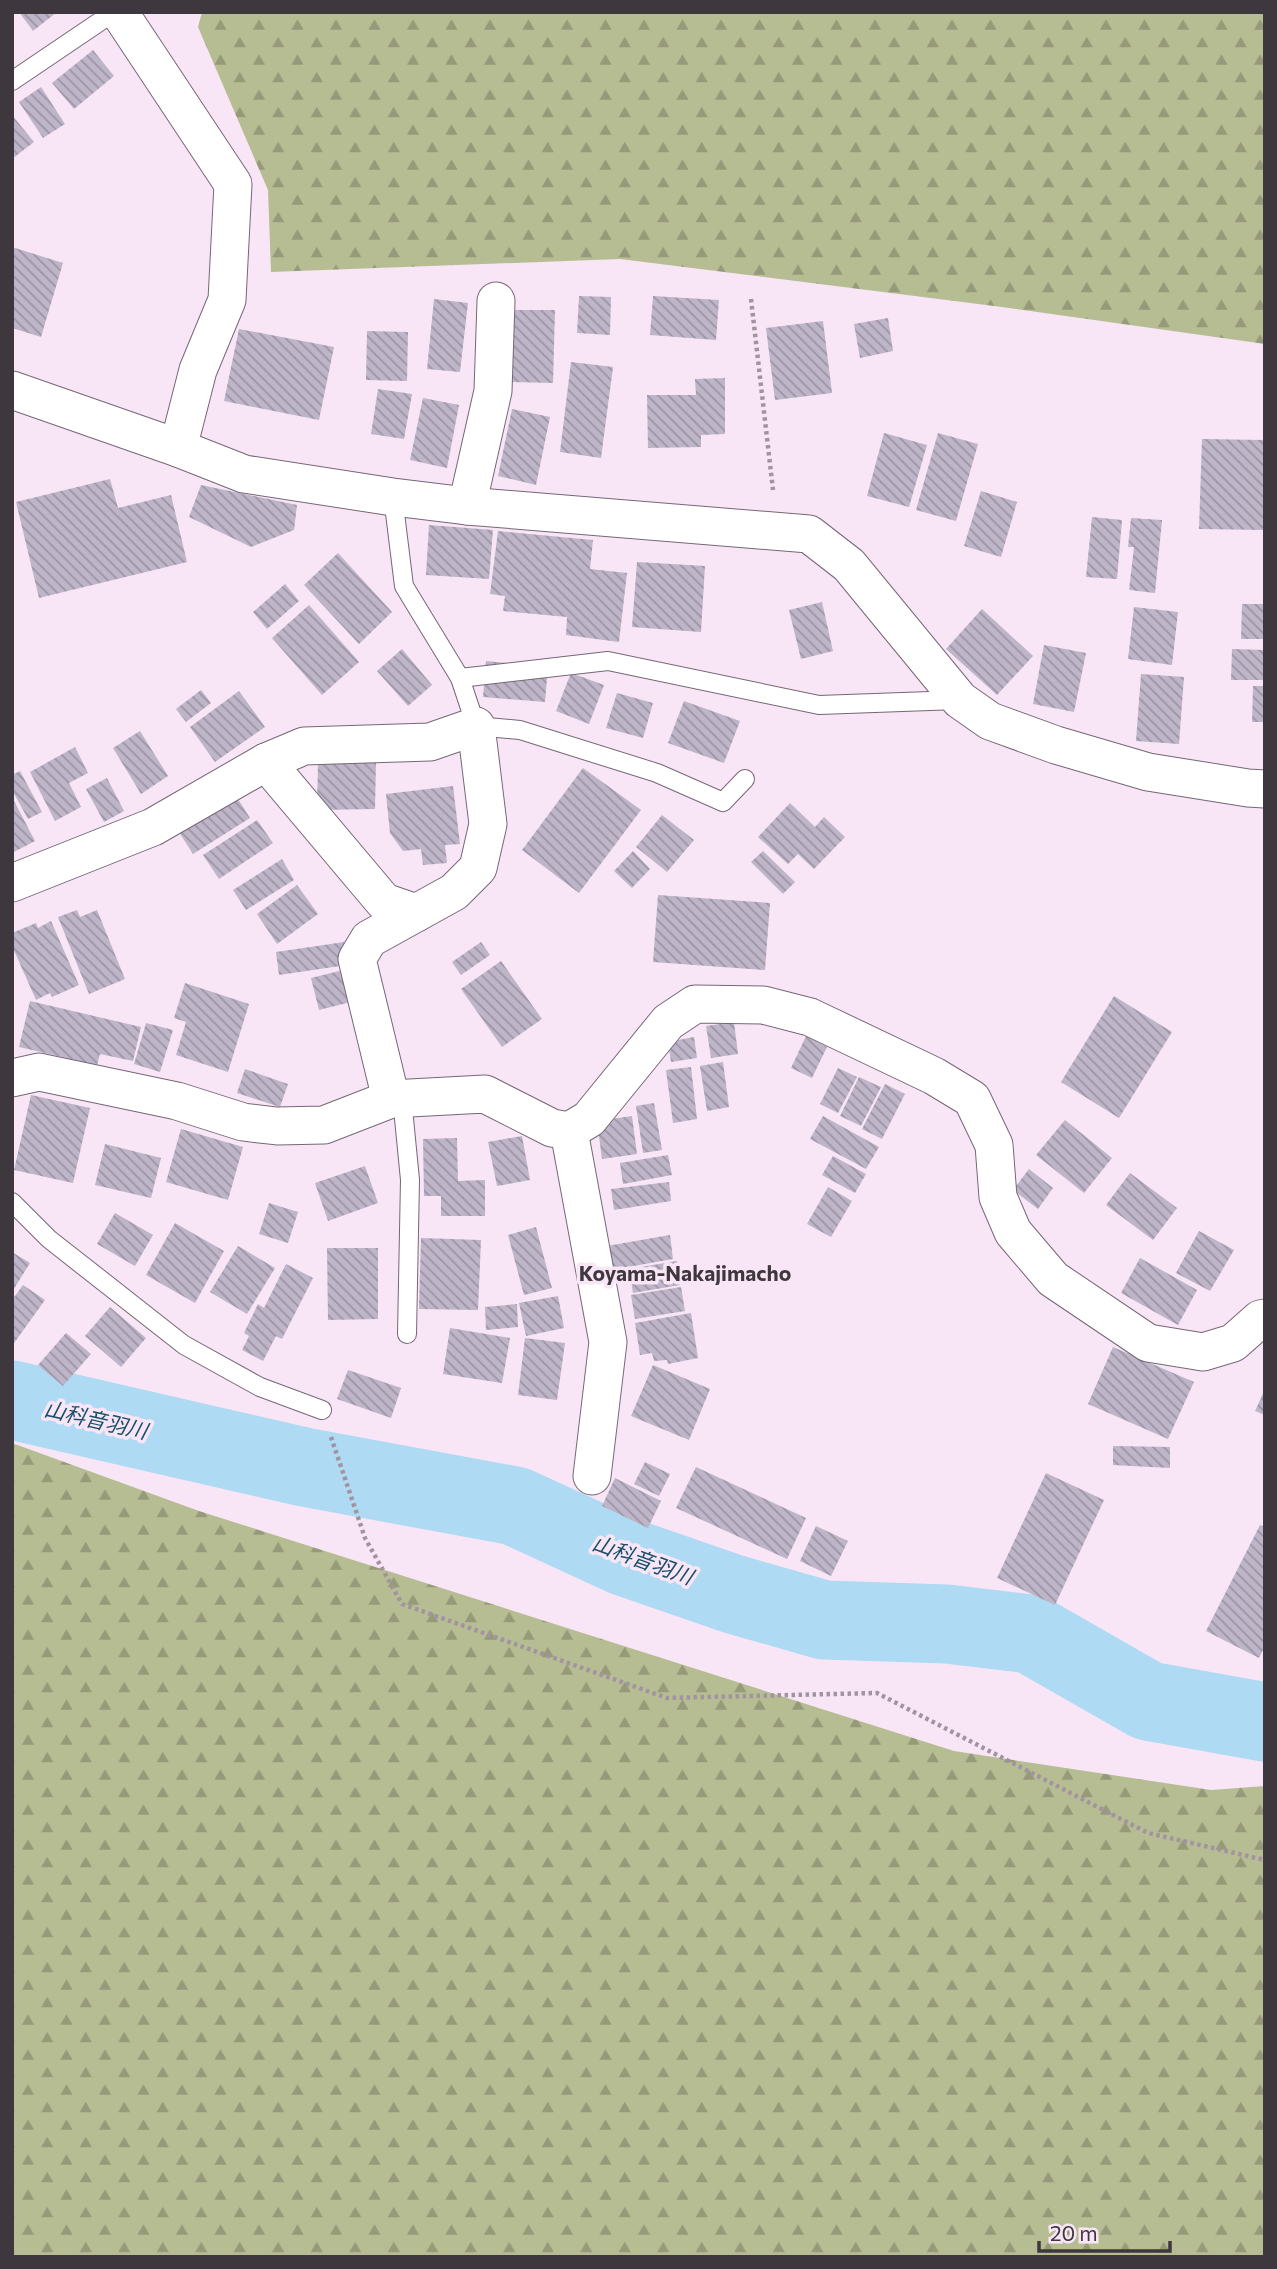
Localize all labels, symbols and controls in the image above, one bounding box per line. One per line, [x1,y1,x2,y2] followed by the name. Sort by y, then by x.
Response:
[579,1260,791,1285] district label: Koyama-Nakajimacho
[42,1395,152,1443] water label: 山科音羽川
[589,1529,698,1589] water label: 山科音羽川
[1039,2210,1170,2254] scale bar
[1050,2220,1098,2245] text: 20 m

